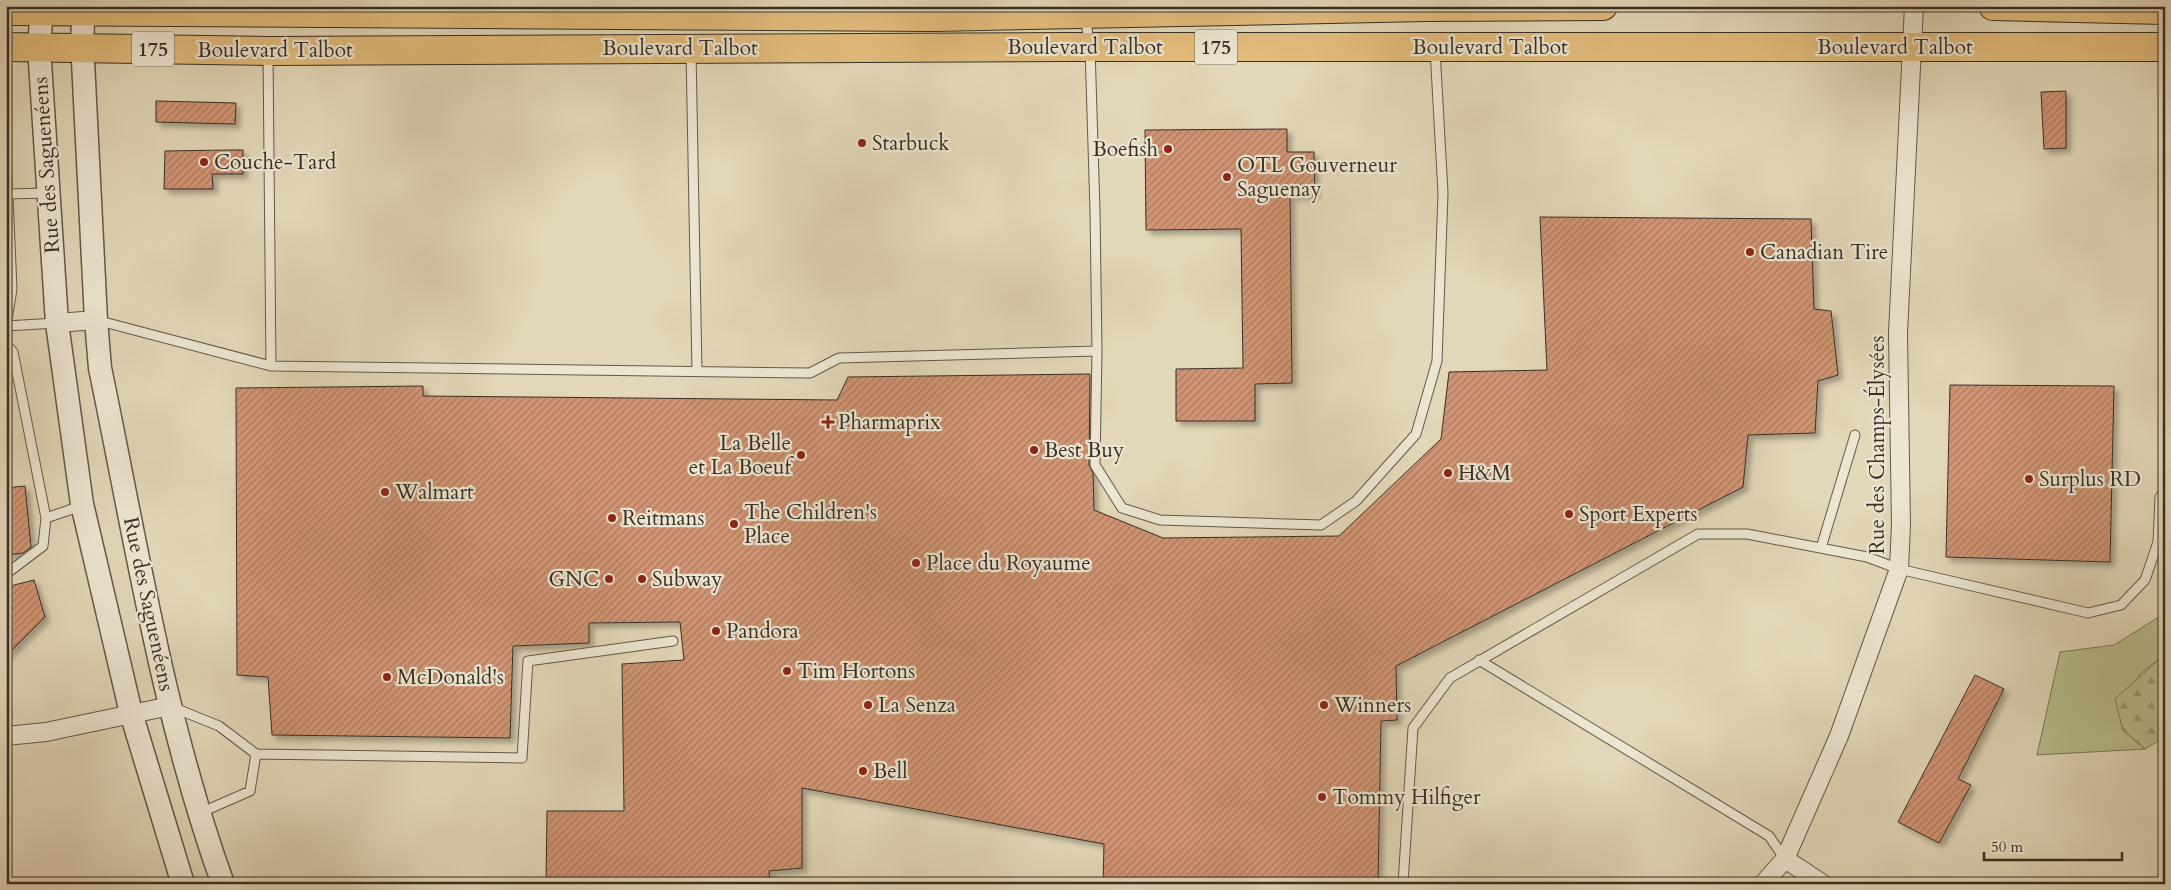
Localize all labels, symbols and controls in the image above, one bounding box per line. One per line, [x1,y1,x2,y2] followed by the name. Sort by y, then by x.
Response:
[1195,30,1237,64] road number: 175
[132,32,174,66] road number: 175
[1007,33,1163,62] street label: Boulevard Talbot
[1412,33,1568,62] street label: Boulevard Talbot
[1817,33,1973,62] street label: Boulevard Talbot
[602,34,758,63] street label: Boulevard Talbot
[197,36,353,65] street label: Boulevard Talbot
[26,76,67,254] street label: Rue des Saguenéens
[872,129,950,158] place label: Starbuck
[1092,135,1158,164] place label: Boefish
[856,137,868,149] marker: Starbuck
[1162,143,1174,155] marker: Boefish
[214,148,336,177] place label: Couche-Tard
[1237,151,1397,204] place label: OTL Gouverneur Saguenay
[198,156,210,168] marker: Couche-Tard
[1221,171,1233,183] marker: OTL Gouverneur Saguenay
[1760,238,1888,267] place label: Canadian Tire
[1744,246,1756,258] marker: Canadian Tire
[1863,335,1892,555] street label: Rue des Champs-Élysées
[838,408,941,437] place label: Pharmaprix
[822,416,834,428] marker: Pharmaprix
[689,429,795,482] place label: La Belle et La Boeuf
[1044,436,1124,465] place label: Best Buy
[1028,444,1040,456] marker: Best Buy
[795,449,807,461] marker: La Belle et La Boeuf
[1458,459,1511,488] place label: H&M
[2039,465,2141,494] place label: Surplus RD
[1442,467,1454,479] marker: H&M
[2023,473,2035,485] marker: Surplus RD
[394,478,474,507] place label: Walmart
[379,486,391,498] marker: Walmart
[744,498,877,551] place label: The Children's Place
[1579,500,1697,529] place label: Sport Experts
[622,504,704,533] place label: Reitmans
[1563,508,1575,520] marker: Sport Experts
[606,512,618,524] marker: Reitmans
[116,515,181,694] street label: Rue des Saguenéens
[728,518,740,530] marker: The Children's Place
[926,549,1091,578] place label: Place du Royaume
[910,557,922,569] marker: Place du Royaume
[548,565,599,594] place label: GNC
[652,565,722,594] place label: Subway
[603,573,615,585] marker: GNC
[636,573,648,585] marker: Subway
[726,617,799,646] place label: Pandora
[710,625,722,637] marker: Pandora
[797,657,915,686] place label: Tim Hortons
[397,663,504,692] place label: McDonald's
[781,665,793,677] marker: Tim Hortons
[381,671,393,683] marker: McDonald's
[878,691,956,720] place label: La Senza
[1333,691,1411,720] place label: Winners
[862,699,874,711] marker: La Senza
[1318,699,1330,711] marker: Winners
[873,757,908,786] place label: Bell
[857,765,869,777] marker: Bell
[1332,783,1481,812] place label: Tommy Hilfiger
[1316,791,1328,803] marker: Tommy Hilfiger
[1984,830,2121,862] scale bar
[1991,837,2023,857] text: 50 m

